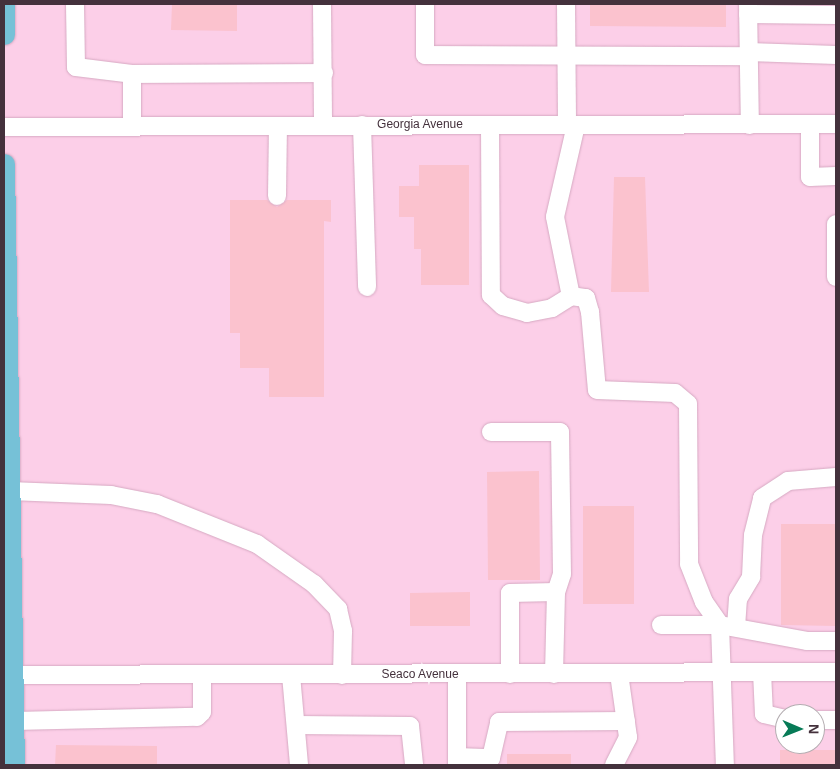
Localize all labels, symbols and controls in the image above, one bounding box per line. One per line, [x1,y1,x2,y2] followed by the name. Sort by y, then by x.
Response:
[377,118,463,132] street label: Georgia Avenue
[381,668,459,682] street label: Seaco Avenue
[775,704,825,754] north arrow
[806,724,822,734] text: N

